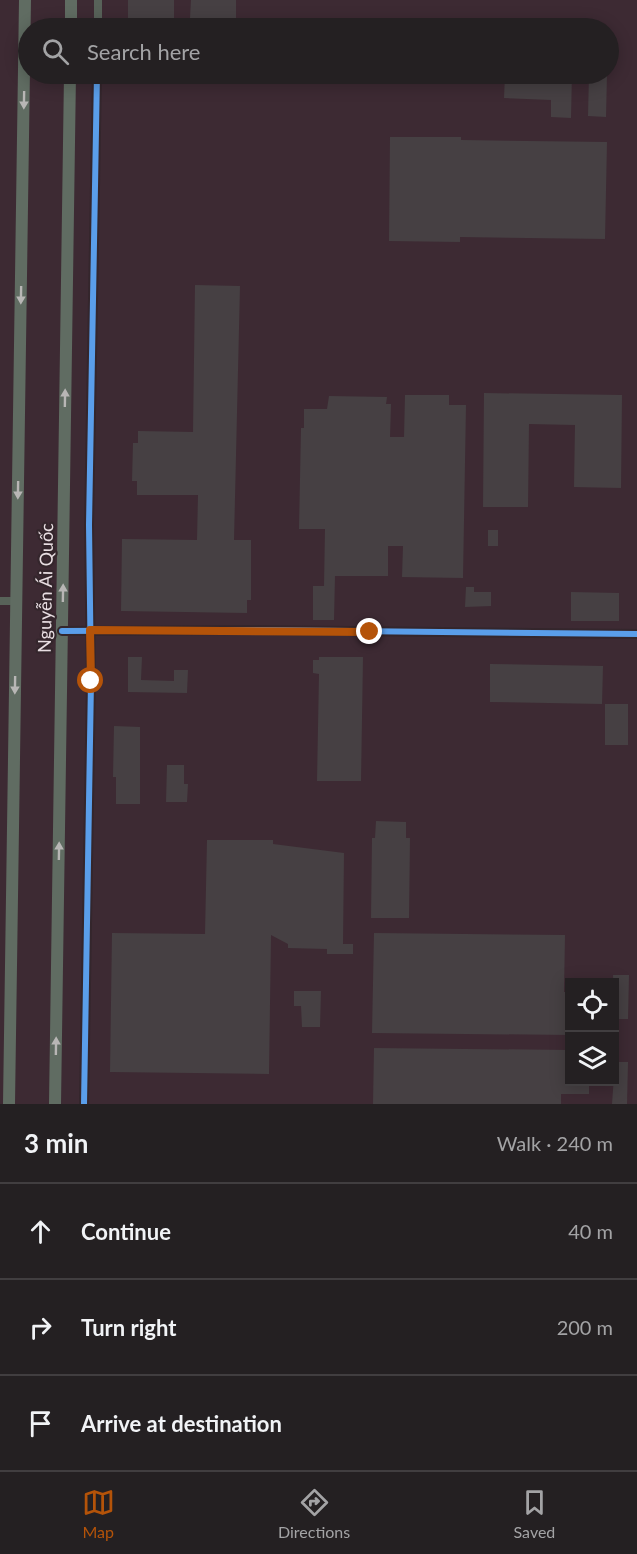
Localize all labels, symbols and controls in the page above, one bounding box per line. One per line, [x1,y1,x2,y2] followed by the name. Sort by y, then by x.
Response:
[18,18,619,84] search box
[39,35,72,68] icon: search
[87,38,200,65] text: Search here
[19,91,28,110] one-way arrow
[16,286,26,305] one-way arrow
[61,388,70,407] one-way arrow
[13,481,23,500] one-way arrow
[33,523,57,653] street label: Nguyễn Ái Quốc
[58,583,67,602] one-way arrow
[356,618,382,644] route end
[77,667,103,693] route start
[10,676,20,695] one-way arrow
[54,841,64,860] one-way arrow
[565,978,619,1086] map controls
[565,978,619,1032] button: locate
[565,1032,619,1086] button: layers
[51,1036,61,1055] one-way arrow
[24,1127,88,1159] text: 3 min
[497,1131,613,1155] text: Walk · 240 m
[24,1215,57,1248] icon: ahead
[81,1218,171,1245] text: Continue
[568,1219,613,1243] text: 40 m
[24,1311,57,1344] icon: right
[81,1314,176,1341] text: Turn right
[557,1315,613,1339] text: 200 m
[24,1407,57,1440] icon: arrive
[81,1410,282,1437] text: Arrive at destination
[82,1486,115,1541] tab: Map
[278,1486,350,1541] tab: Directions
[514,1486,555,1541] tab: Saved

